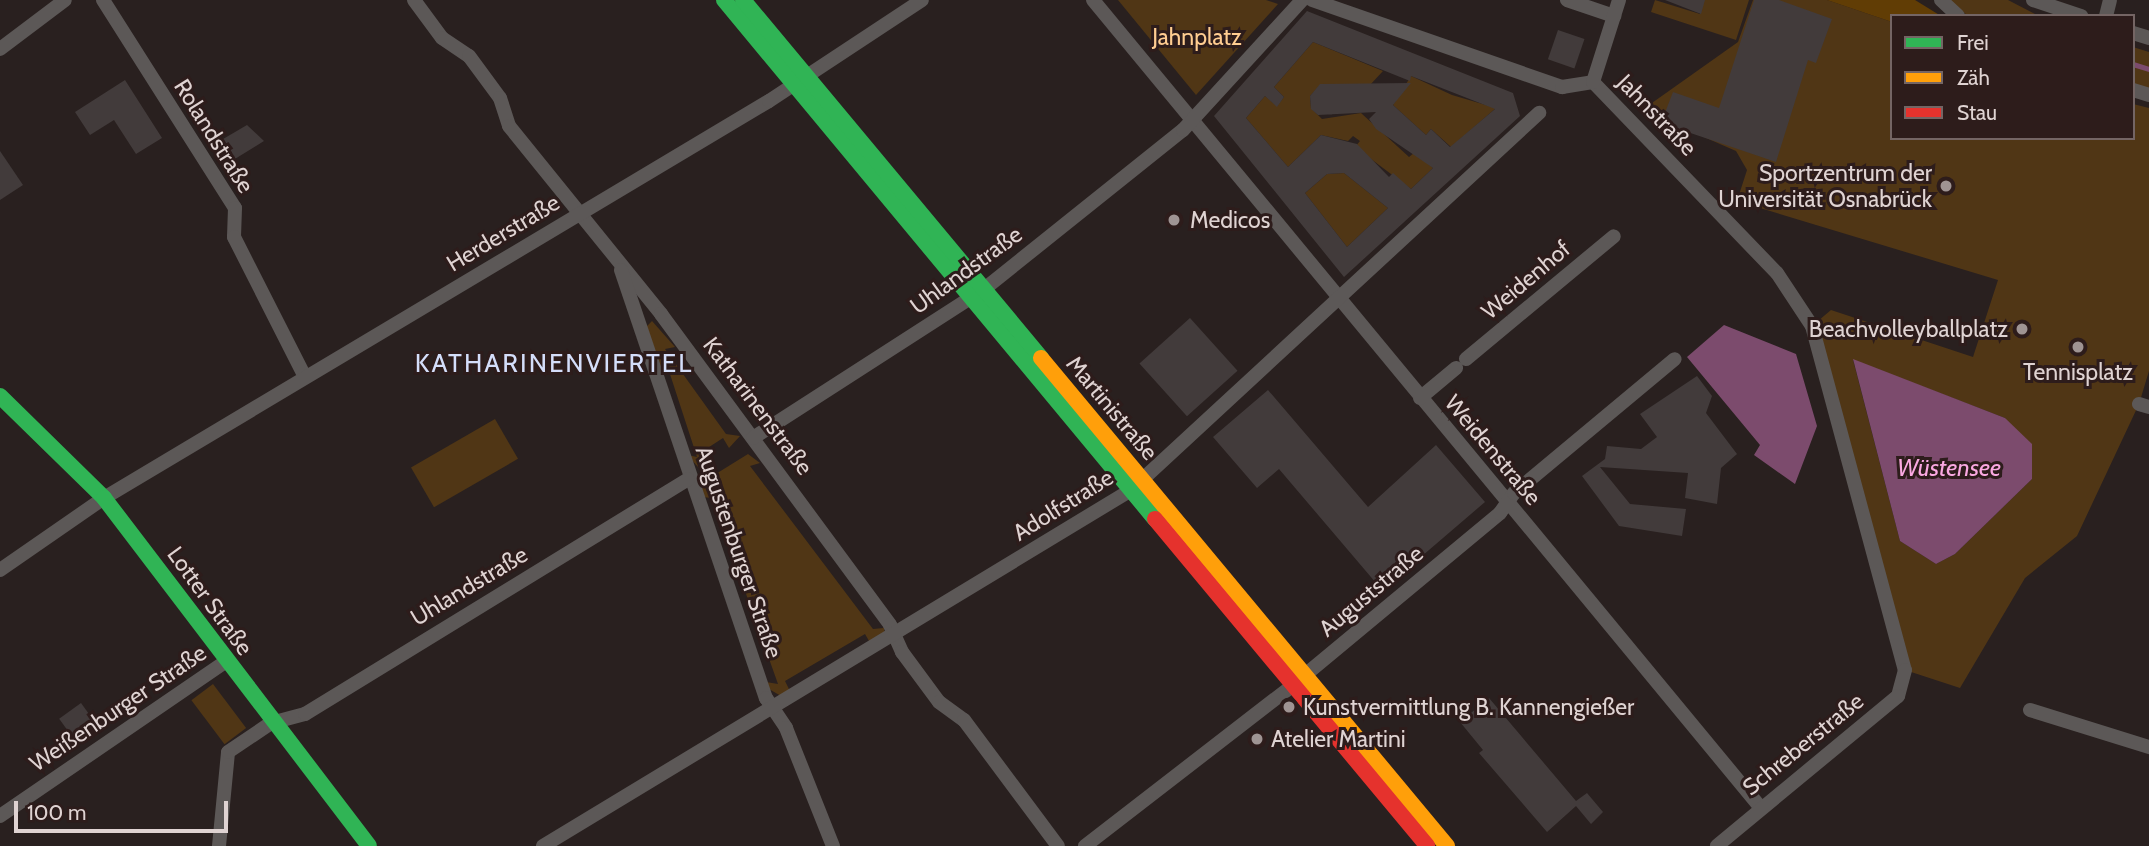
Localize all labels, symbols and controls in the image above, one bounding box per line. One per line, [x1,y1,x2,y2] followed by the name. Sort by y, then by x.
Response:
[1890,14,2135,140] legend
[1152,23,1242,51] park label: Jahnplatz
[1957,30,1989,55] text: Frei
[1957,65,1990,90] text: Zäh
[1612,69,1702,161] street label: Jahnstraße
[168,74,260,198] street label: Rolandstraße
[1957,100,1997,125] text: Stau
[1718,159,1932,213] place label: Sportzentrum der Universität Osnabrück
[1938,178,1954,194] marker: Sportzentrum der Universität Osnabrück
[442,189,564,277] street label: Herderstraße
[1190,206,1270,234] place label: Medicos
[1164,210,1184,230] marker: Medicos
[905,220,1027,320] street label: Uhlandstraße
[1476,235,1576,325] street label: Weidenhof
[1809,315,2008,343] place label: Beachvolleyballplatz
[2014,321,2030,337] marker: Beachvolleyballplatz
[697,332,819,480] street label: Katharinenstraße
[2070,339,2086,355] marker: Tennisplatz
[417,348,691,380] district label: KATHARINENVIERTEL
[1060,350,1164,466] street label: Martinistraße
[2023,358,2133,386] place label: Tennisplatz
[1439,389,1547,511] street label: Weidenstraße
[690,442,788,662] street label: Augustenburger Straße
[1897,454,2001,482] water label: Wüstensee
[1008,463,1118,547] street label: Adolfstraße
[406,540,532,632] street label: Uhlandstraße
[1313,540,1429,642] street label: Auguststraße
[161,541,259,661] street label: Lotter Straße
[24,639,212,777] street label: Weißenburger Straße
[1737,687,1869,801] street label: Schreberstraße
[1303,693,1634,721] place label: Kunstvermittlung B. Kannengießer
[1281,699,1297,715] marker: Kunstvermittlung B. Kannengießer
[1271,725,1406,753] place label: Atelier Martini
[1249,731,1265,747] marker: Atelier Martini
[18,786,231,830] scale bar
[27,800,86,825] text: 100 m

